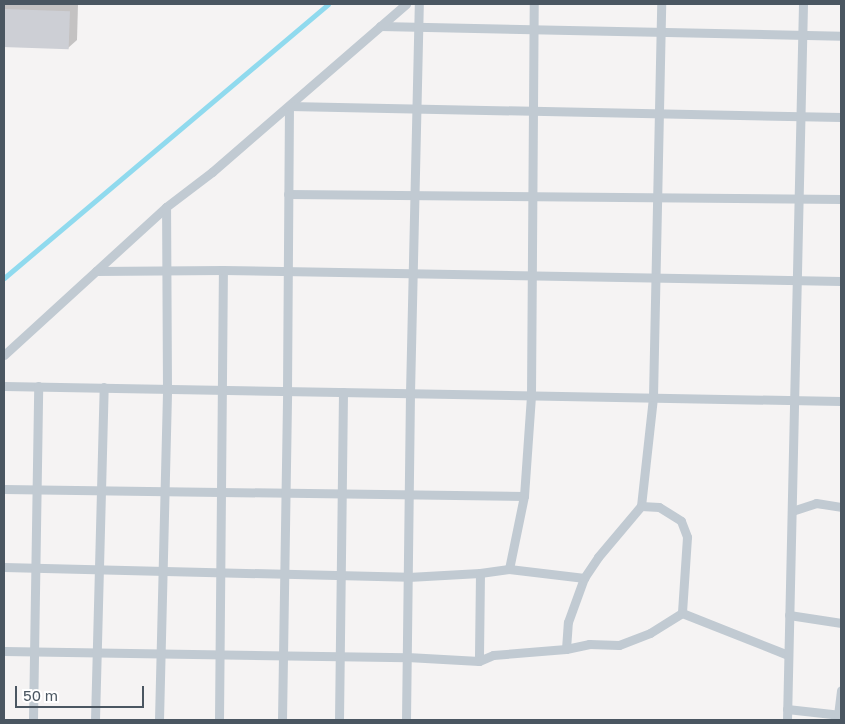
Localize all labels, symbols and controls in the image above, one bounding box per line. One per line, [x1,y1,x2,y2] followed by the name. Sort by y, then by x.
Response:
[18,676,146,708] scale bar
[23,686,58,704] text: 50 m

